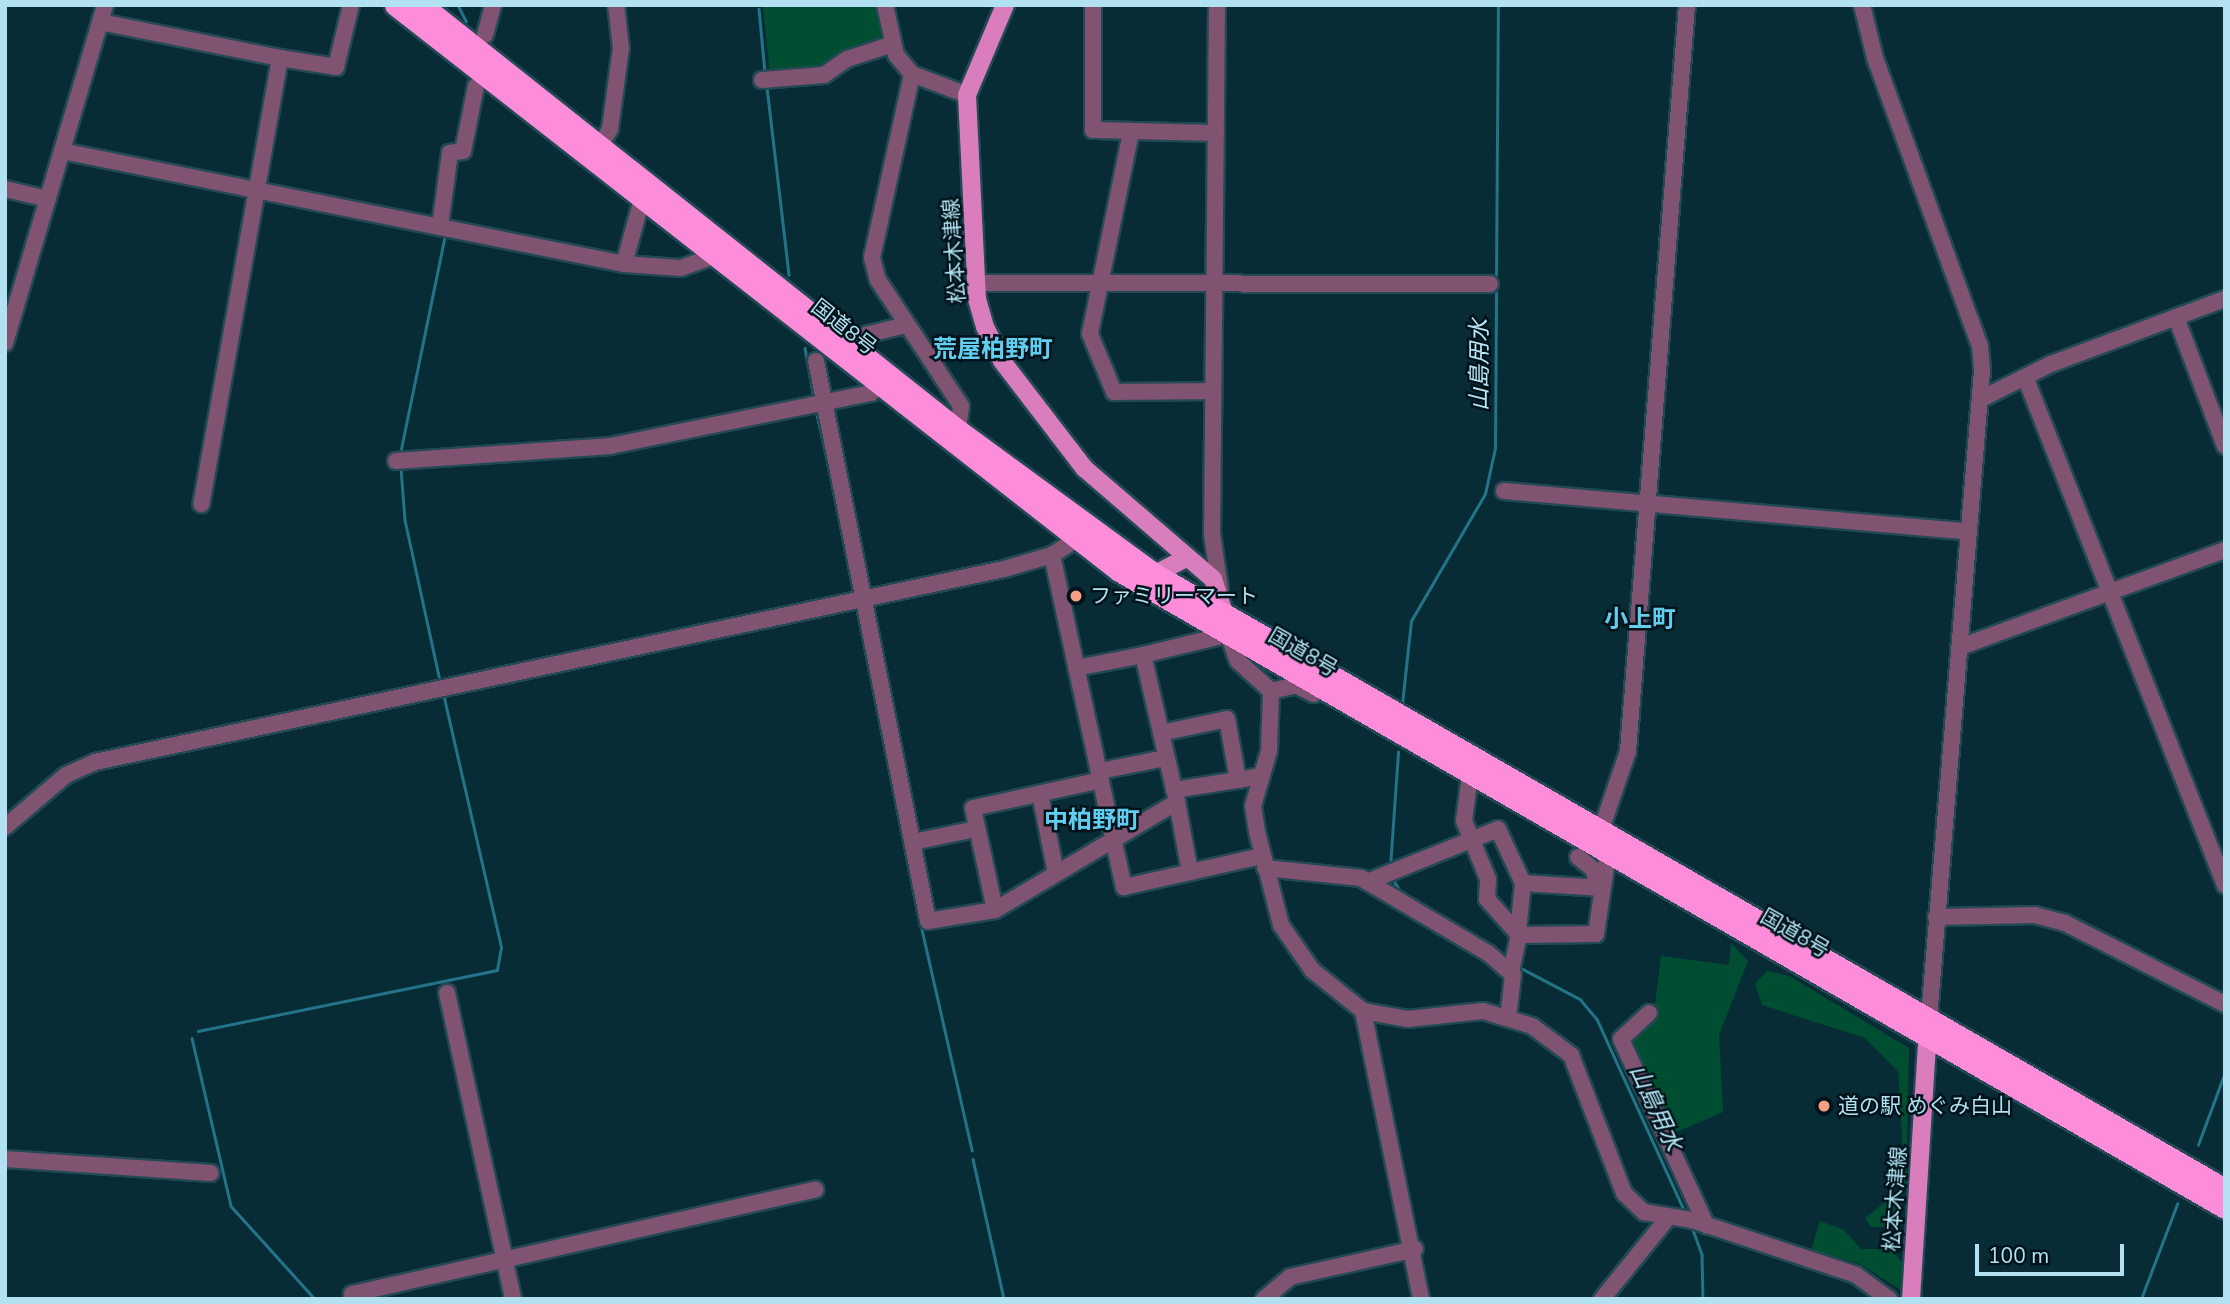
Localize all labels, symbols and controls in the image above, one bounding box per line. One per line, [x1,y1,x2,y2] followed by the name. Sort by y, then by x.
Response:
[938,198,970,304] street label: 松本木津線
[806,294,882,360] street label: 国道8号
[1466,319,1494,411] water label: 山島用水
[933,336,1053,364] district label: 荒屋柏野町
[1090,583,1258,609] place label: ファミリーマート
[1068,588,1084,604] marker: ファミリーマート
[1604,606,1676,634] district label: 小上町
[1264,622,1342,682] street label: 国道8号
[1044,807,1140,835] district label: 中柏野町
[1756,903,1834,963] street label: 国道8号
[1623,1060,1687,1156] water label: 山島用水
[1838,1093,2011,1119] place label: 道の駅 めぐみ白山
[1816,1098,1832,1114] marker: 道の駅 めぐみ白山
[1879,1146,1911,1252] street label: 松本木津線
[1978,1230,2127,1274] scale bar
[1988,1242,2049,1270] text: 100 m

